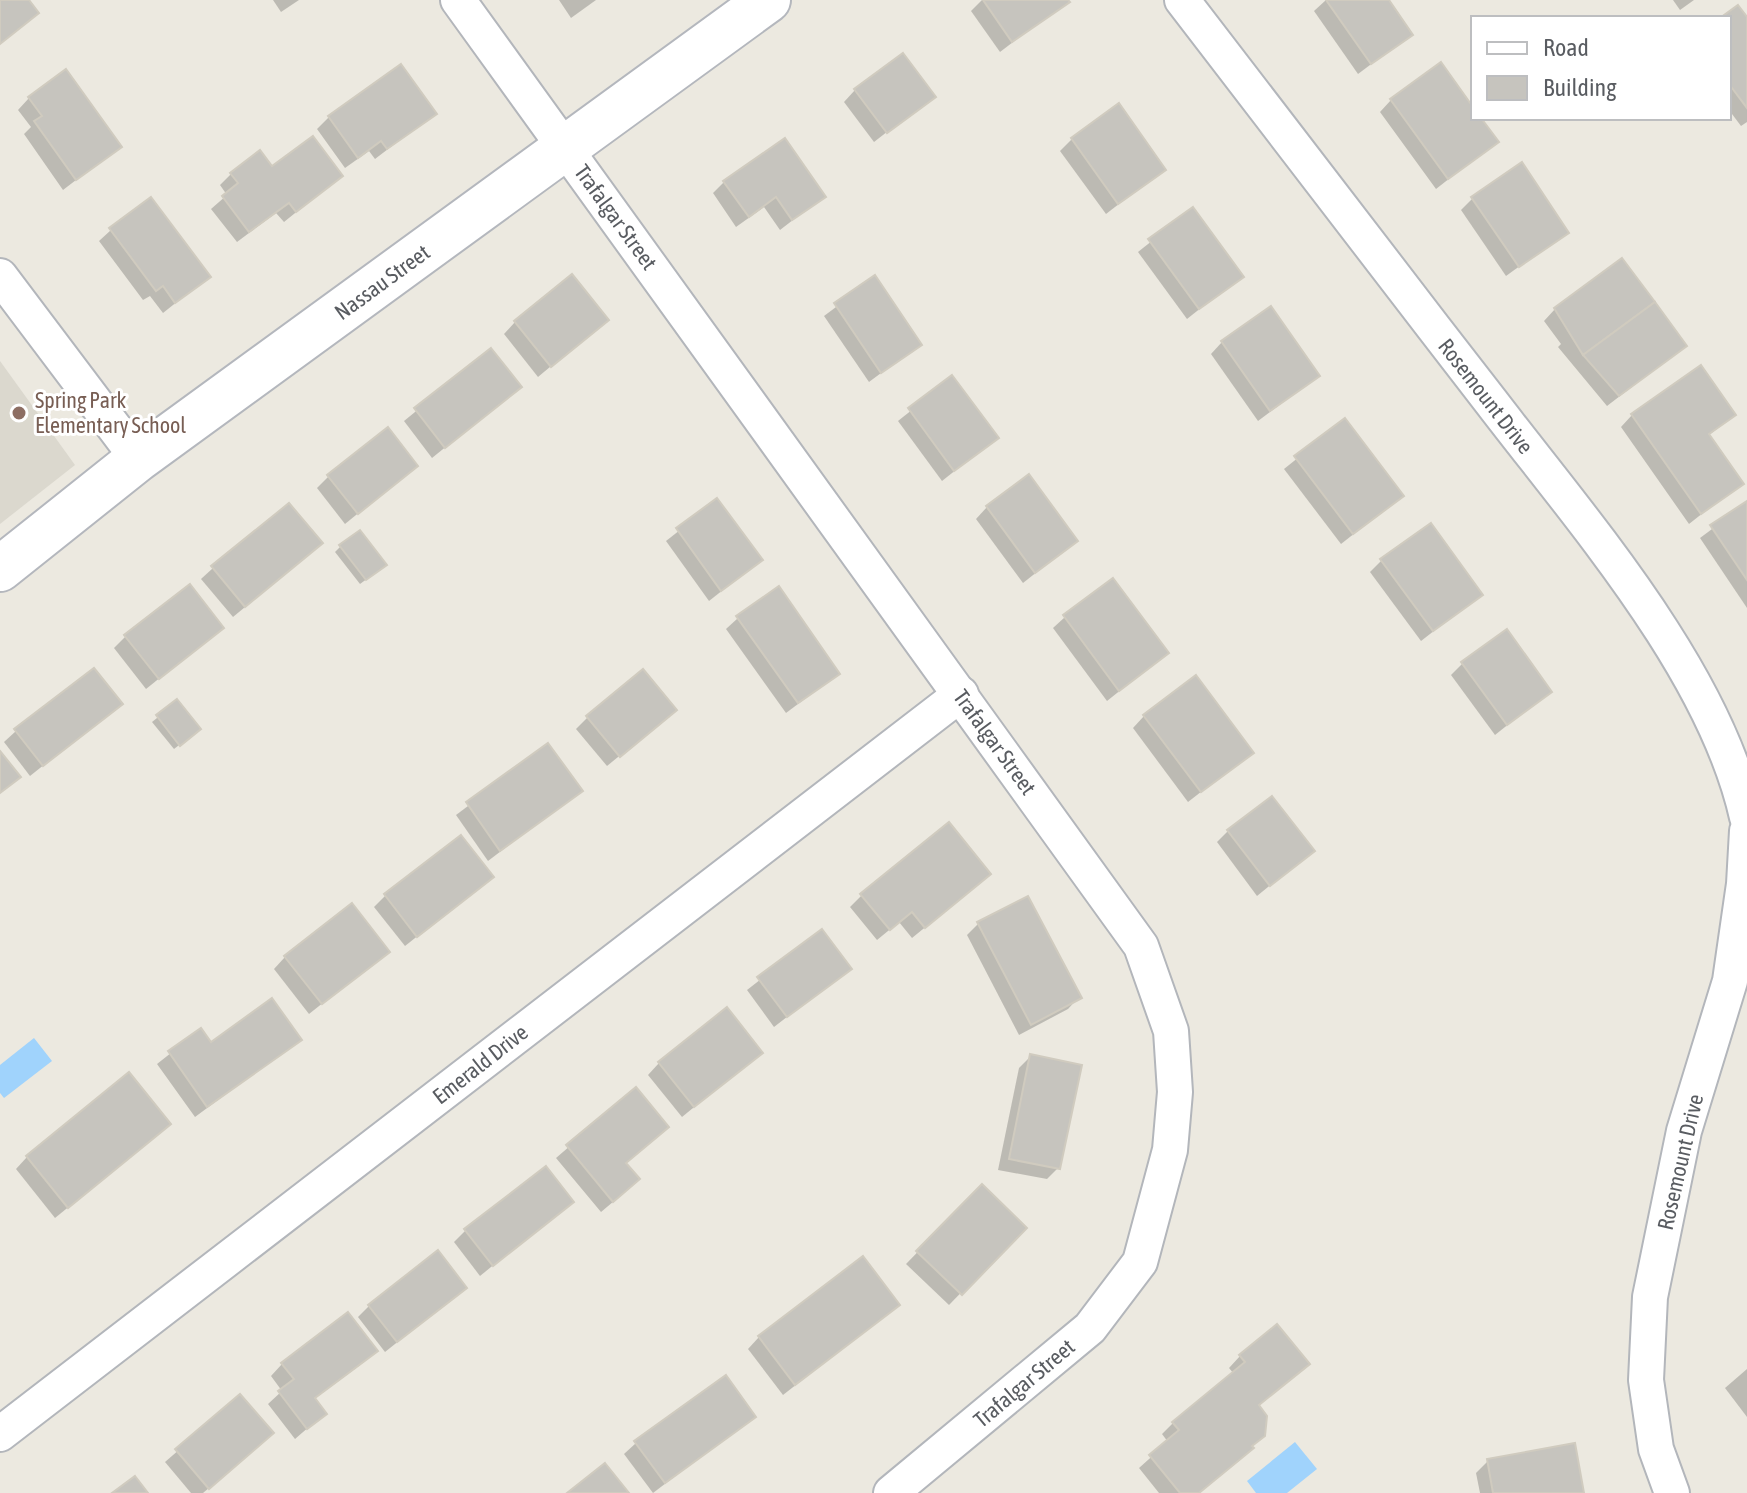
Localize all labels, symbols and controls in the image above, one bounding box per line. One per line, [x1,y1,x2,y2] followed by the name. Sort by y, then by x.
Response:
[1471,16,1731,120] legend
[1543,34,1589,61] text: Road
[1543,74,1617,101] text: Building
[569,159,663,275] street label: Trafalgar Street
[330,239,434,325] street label: Nassau Street
[1433,333,1539,459] street label: Rosemount Drive
[35,387,186,438] place label: Spring Park Elementary School
[10,404,28,422] marker: Spring Park Elementary School
[948,684,1042,800] street label: Trafalgar Street
[427,1019,533,1109] street label: Emerald Drive
[1652,1092,1708,1232] street label: Rosemount Drive
[968,1333,1080,1433] street label: Trafalgar Street

